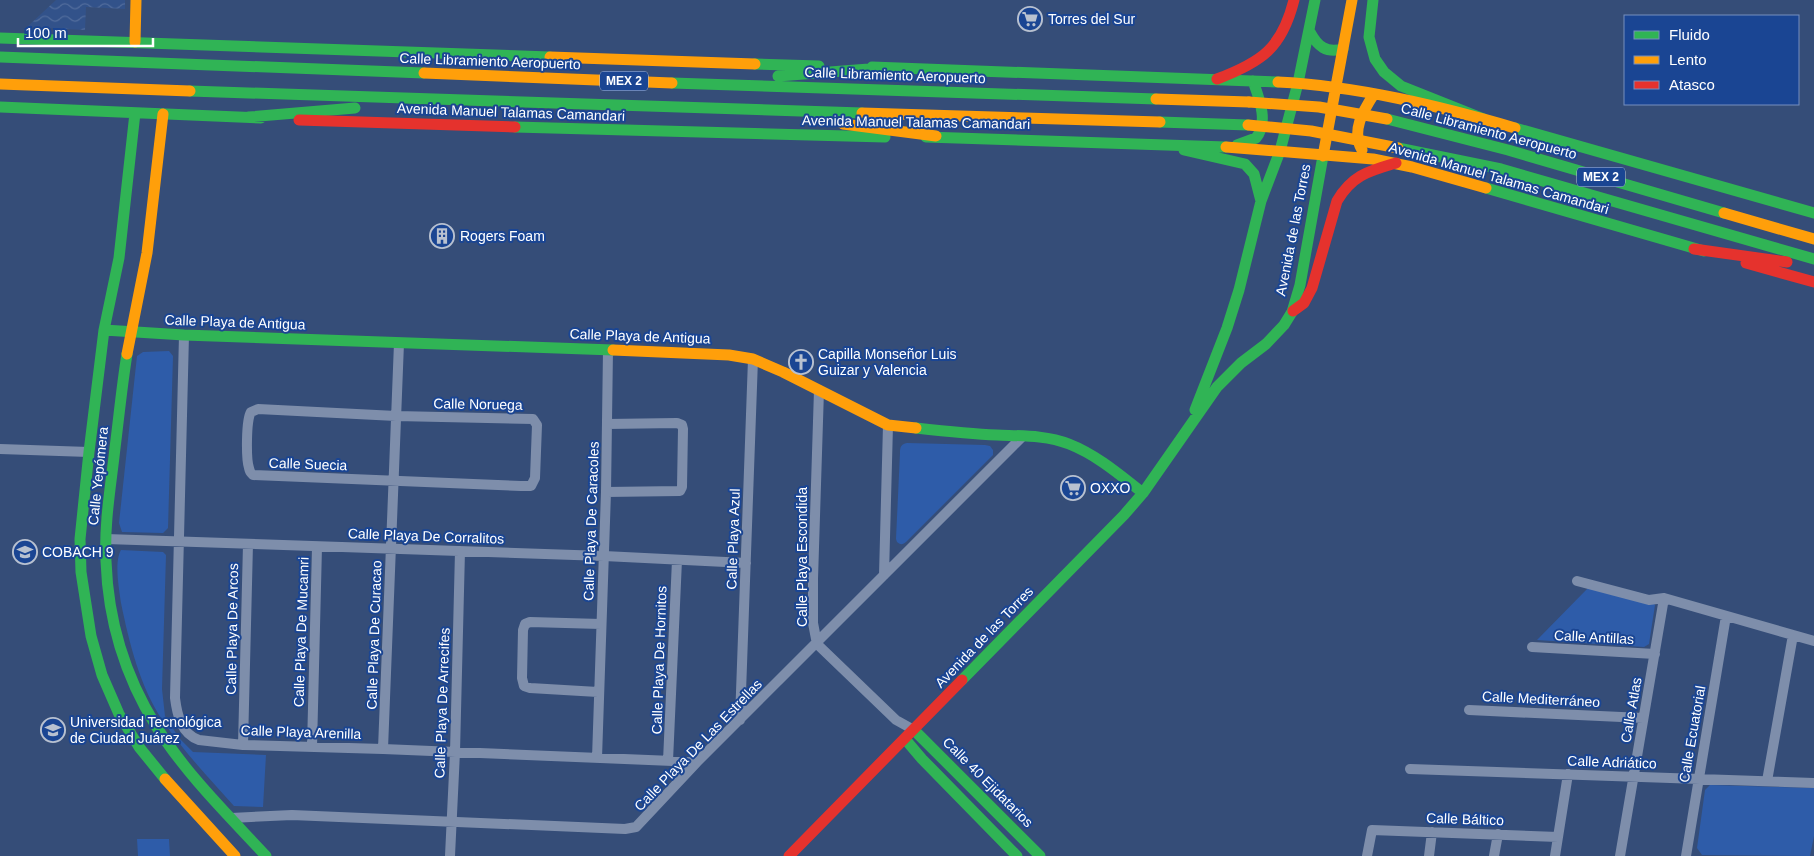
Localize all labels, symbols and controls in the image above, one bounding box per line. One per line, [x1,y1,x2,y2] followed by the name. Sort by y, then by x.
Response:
[1017,6,1043,32] supermarket icon: Torres del Sur
[1048,11,1135,27] place label: Torres del Sur
[18,15,152,47] scale bar
[1624,15,1799,105] legend
[25,24,67,41] text: 100 m
[1669,26,1710,43] text: Fluido
[399,50,581,72] street label: Calle Libramiento Aeropuerto
[1669,51,1707,68] text: Lento
[804,64,986,86] street label: Calle Libramiento Aeropuerto
[600,72,648,90] road number: MEX 2
[1669,76,1715,93] text: Atasco
[397,100,625,124] street label: Avenida Manuel Talamas Camandari
[1399,100,1579,162] street label: Calle Libramiento Aeropuerto
[802,112,1030,132] street label: Avenida Manuel Talamas Camandari
[1387,139,1611,217] street label: Avenida Manuel Talamas Camandari
[1272,163,1314,297] street label: Avenida de las Torres
[1577,168,1625,186] road number: MEX 2
[429,223,455,249] building icon: Rogers Foam
[460,228,545,244] place label: Rogers Foam
[164,312,306,332] street label: Calle Playa de Antigua
[569,326,711,346] street label: Calle Playa de Antigua
[818,346,957,378] place label: Capilla Monseñor Luis Guizar y Valencia
[788,349,814,375] church icon: Capilla Monseñor Luis Guizar y Valencia
[433,395,523,413] street label: Calle Noruega
[85,426,111,526] street label: Calle Yepómera
[580,441,602,601] street label: Calle Playa De Caracoles
[268,455,348,473] street label: Calle Suecia
[1060,475,1086,501] supermarket icon: OXXO
[1090,480,1131,496] place label: OXXO
[794,487,810,627] street label: Calle Playa Escondida
[723,488,743,590] street label: Calle Playa Azul
[348,525,504,547] street label: Calle Playa De Corralitos
[12,539,38,565] school or university icon: COBACH 9
[42,544,114,560] place label: COBACH 9
[290,557,312,707] street label: Calle Playa De Mucamri
[363,560,385,710] street label: Calle Playa De Curacao
[223,563,241,695] street label: Calle Playa De Arcos
[932,583,1036,691] street label: Avenida de las Torres
[648,585,670,735] street label: Calle Playa De Hornitos
[431,627,453,779] street label: Calle Playa De Arrecifes
[1554,627,1634,647] street label: Calle Antillas
[631,676,765,814] street label: Calle Playa De Las Estrellas
[1617,676,1645,744] street label: Calle Atlas
[1676,684,1708,784] street label: Calle Ecuatorial
[1482,688,1601,710] street label: Calle Mediterráneo
[70,714,222,746] place label: Universidad Tecnológica de Ciudad Juárez
[40,717,66,743] school or university icon: Universidad Tecnológica de Ciudad Juárez
[240,722,362,742] street label: Calle Playa Arenilla
[940,734,1036,830] street label: Calle 40 Ejidatarios
[1567,752,1657,772] street label: Calle Adriático
[1426,810,1504,828] street label: Calle Báltico

